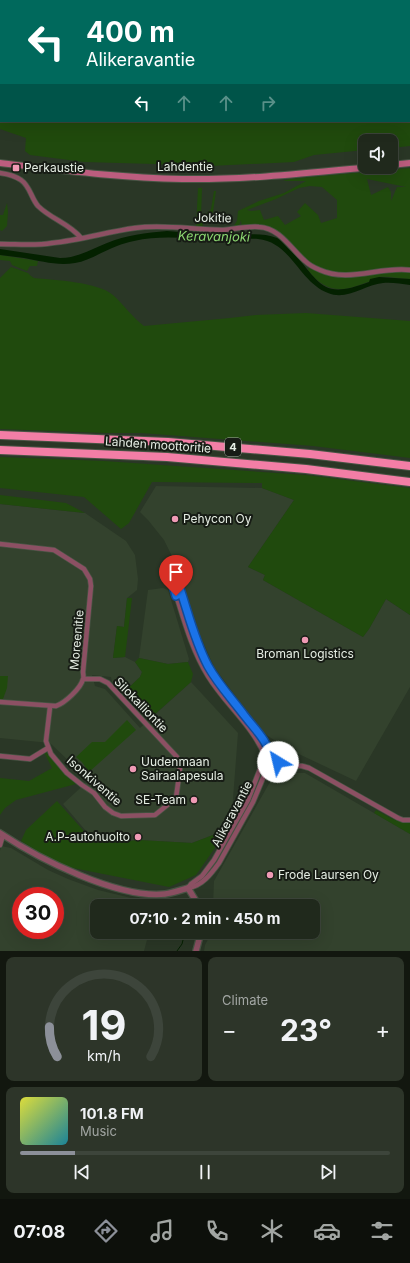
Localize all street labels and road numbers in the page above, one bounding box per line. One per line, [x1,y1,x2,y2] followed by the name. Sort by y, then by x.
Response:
[157,159,213,174] street label: Lahdentie
[194,210,232,225] street label: Jokitie
[104,433,212,456] street label: Lahden moottoritie
[225,438,241,456] road number: 4
[66,609,87,671] street label: Moreenitie
[111,674,171,735] street label: Silokalliontie
[64,753,125,809] street label: Isonkiventie
[208,778,255,849] street label: Alikeravantie

